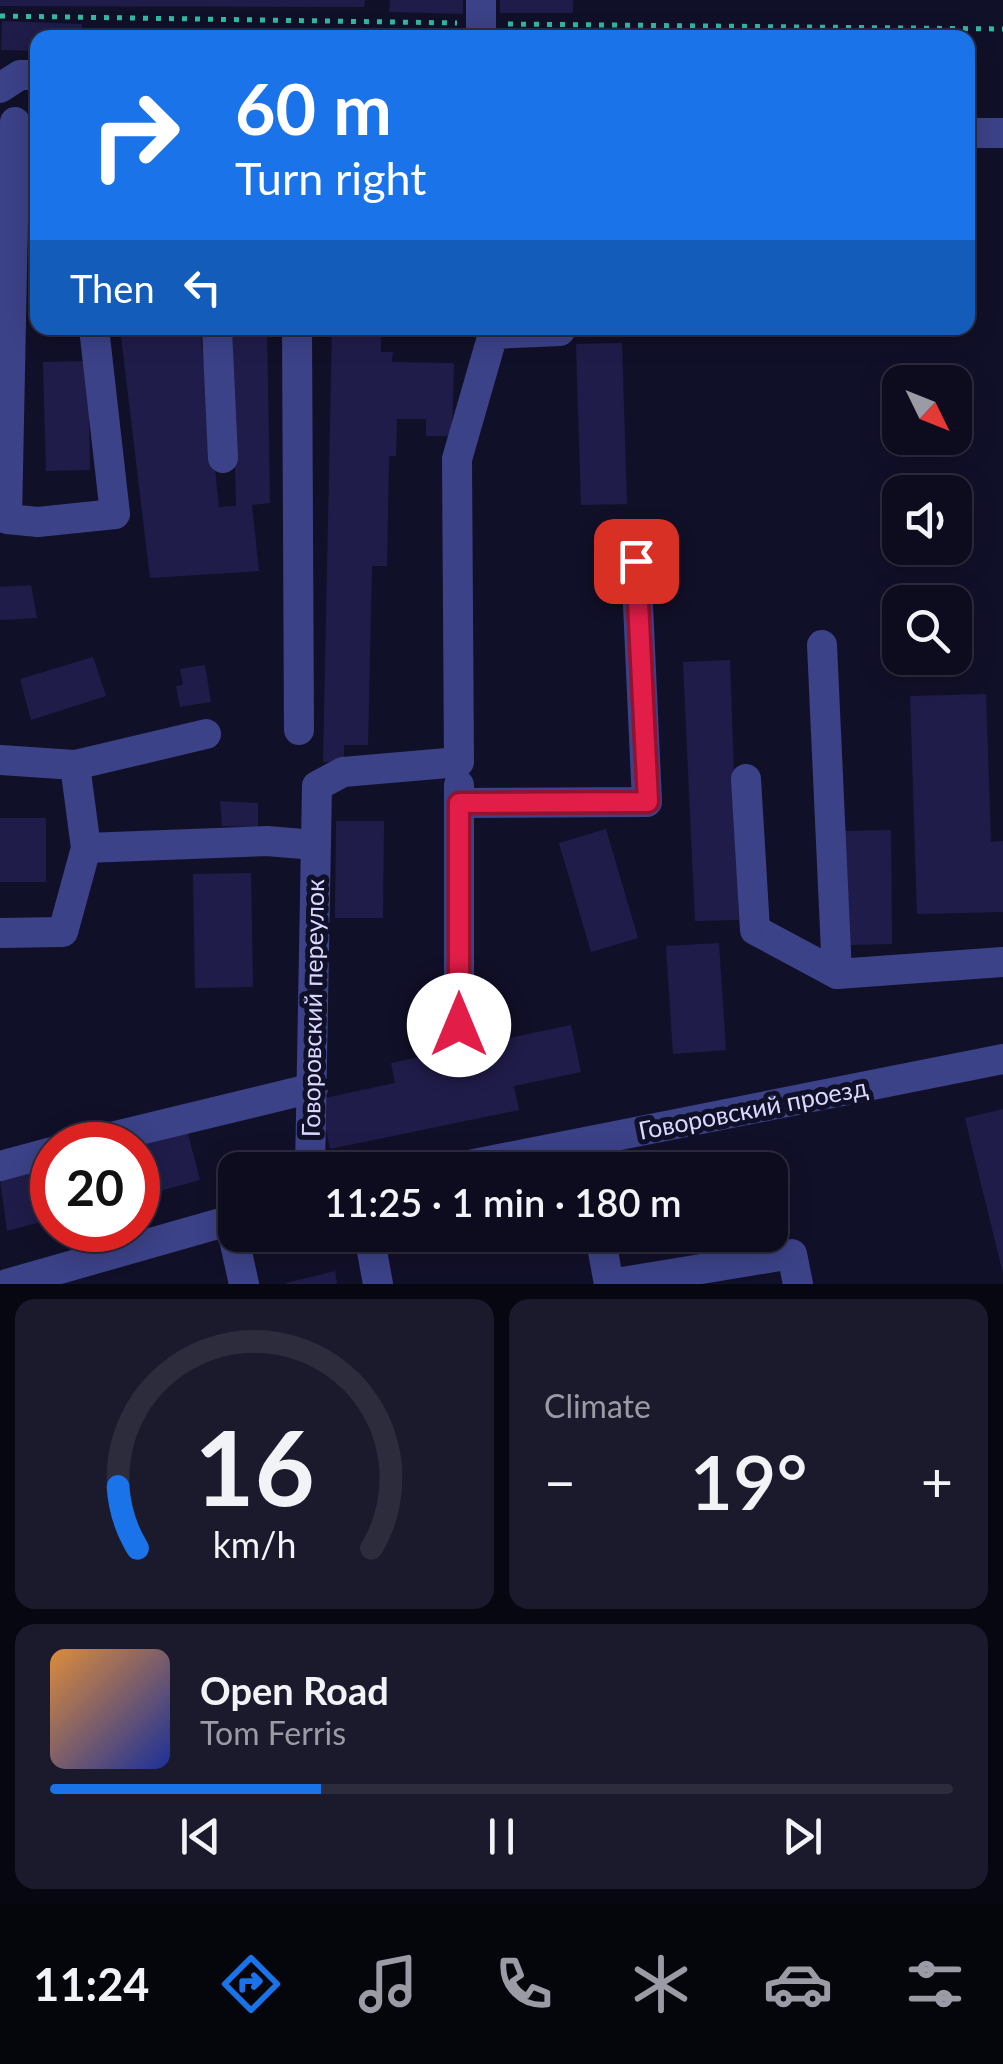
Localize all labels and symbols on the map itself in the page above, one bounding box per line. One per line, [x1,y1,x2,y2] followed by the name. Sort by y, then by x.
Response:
[882,365,972,455] north arrow
[594,519,679,604] pin
[295,879,329,1137] street label: Говоровский переулок
[407,973,511,1077] position arrow
[636,1071,870,1145] street label: Говоровский проезд
[30,1122,160,1252] speed limit sign: 20

